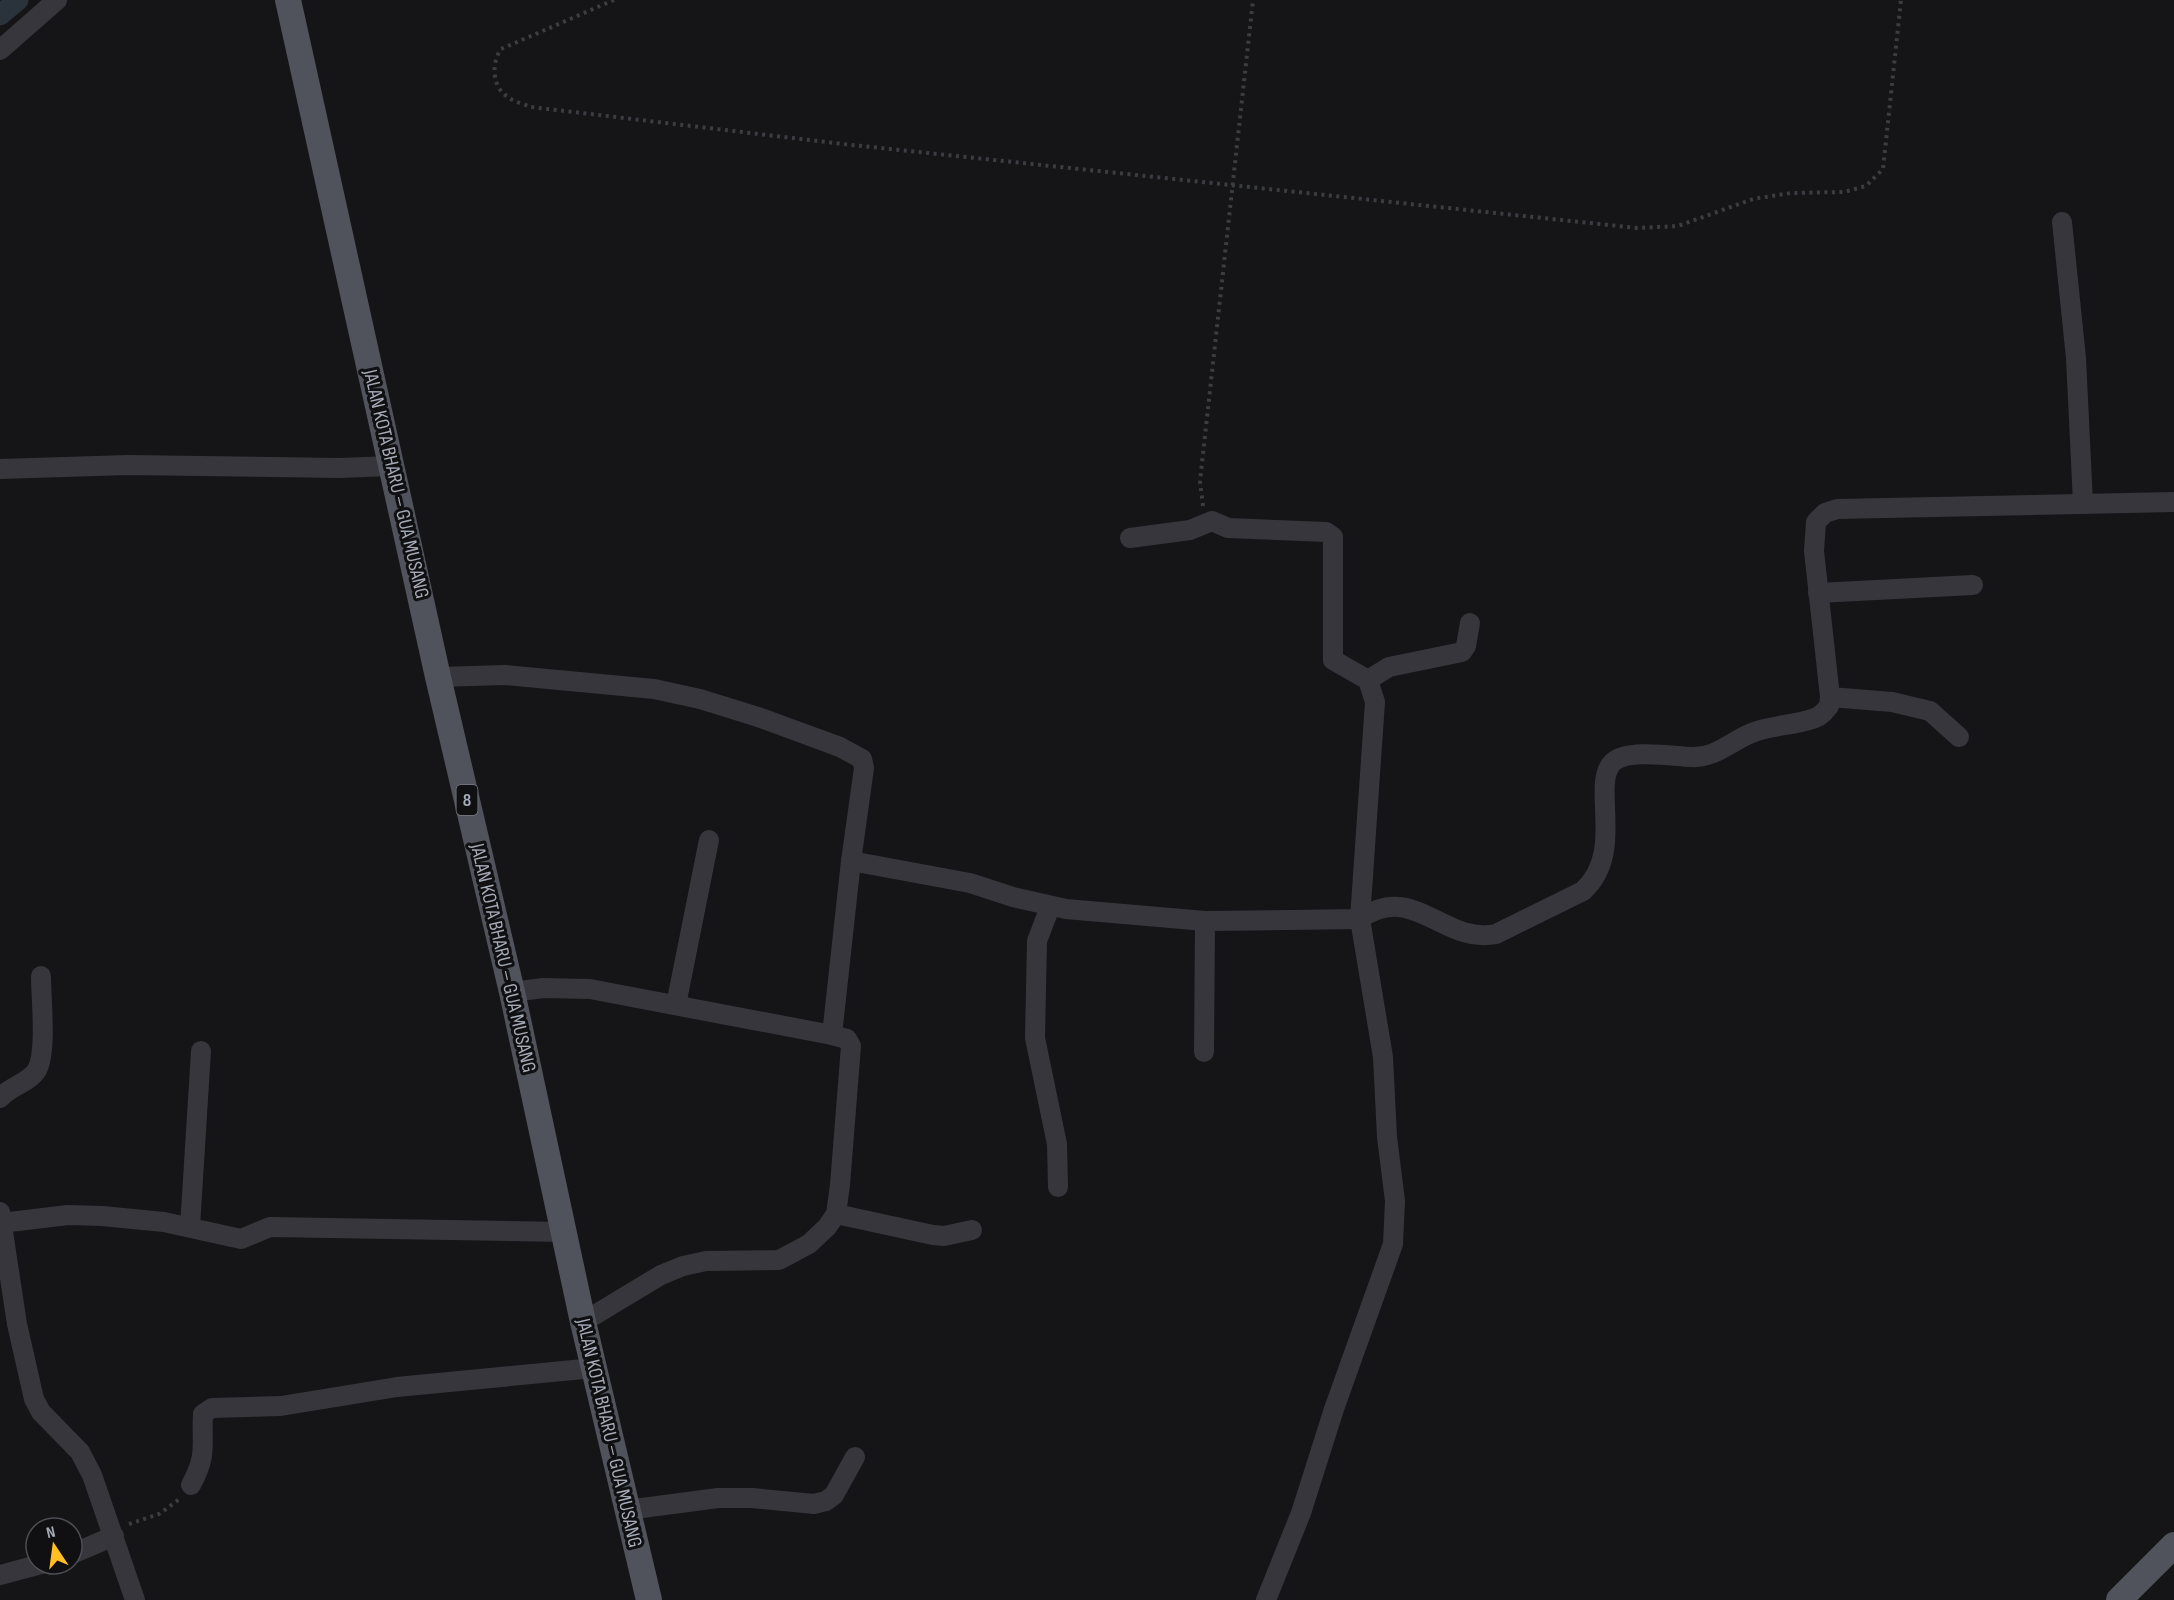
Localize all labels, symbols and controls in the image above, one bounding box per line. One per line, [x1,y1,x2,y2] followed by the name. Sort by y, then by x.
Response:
[358,366,434,601] street label: JALAN KOTA BHARU – GUA MUSANG
[456,785,478,815] road number: 8
[465,840,541,1075] street label: JALAN KOTA BHARU – GUA MUSANG
[571,1315,647,1550] street label: JALAN KOTA BHARU – GUA MUSANG
[24,1516,84,1576] north arrow
[45,1523,57,1543] text: N

